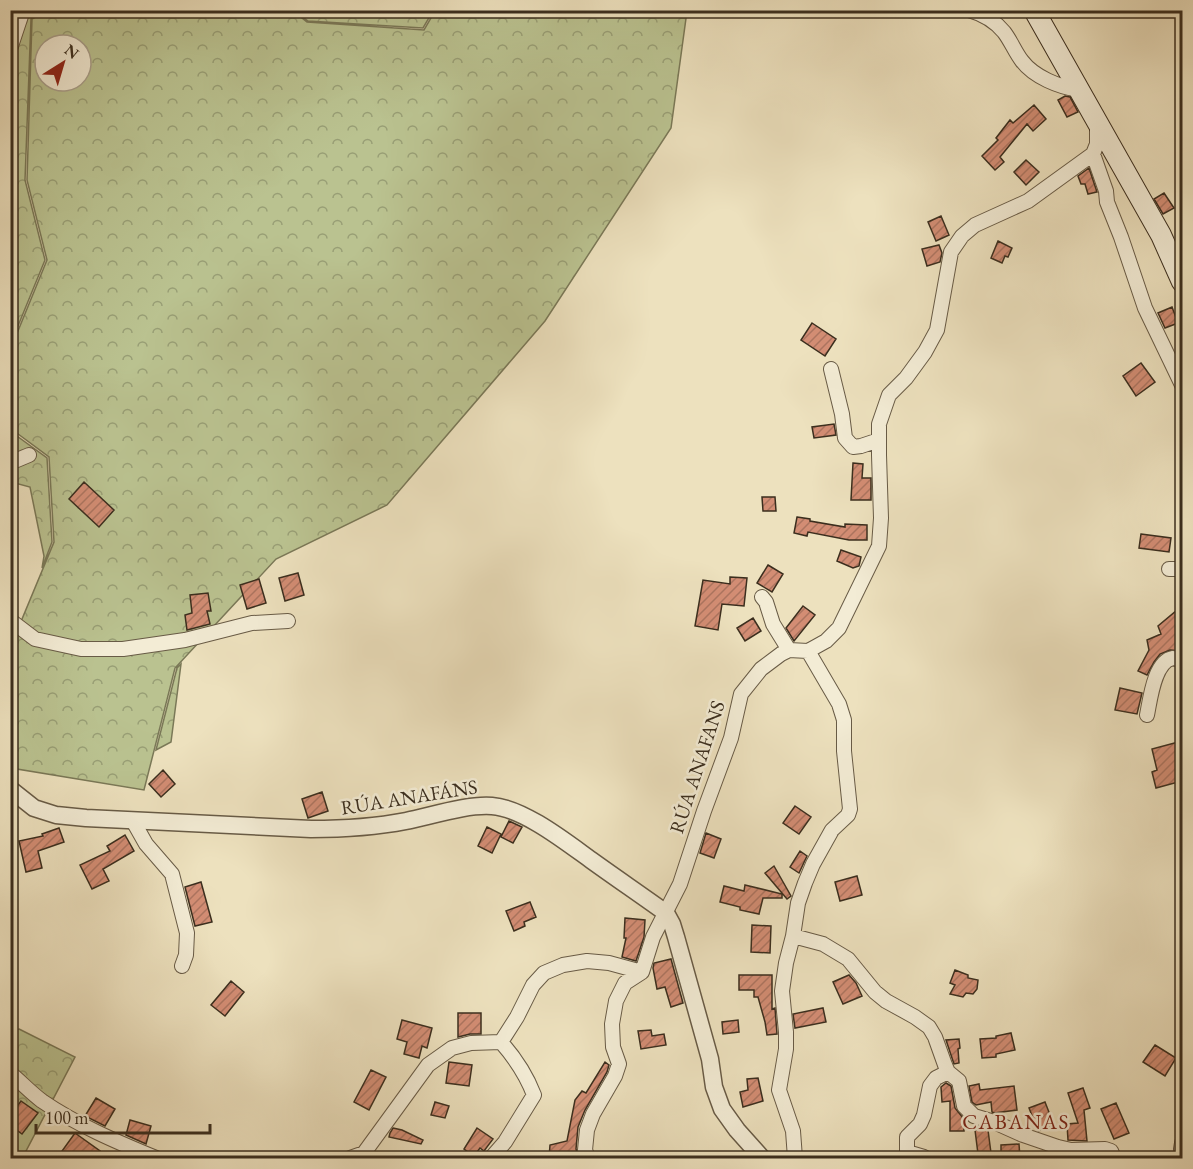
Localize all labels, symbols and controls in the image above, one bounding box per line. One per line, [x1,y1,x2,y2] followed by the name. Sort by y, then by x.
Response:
[33,33,93,93] north arrow
[60,39,83,64] text: N
[663,697,731,837] street label: RÚA ANAFANS
[339,773,479,821] street label: RÚA ANAFÁNS
[36,1097,210,1135] scale bar
[45,1106,89,1129] text: 100 m
[962,1108,1070,1135] district label: CABANAS

